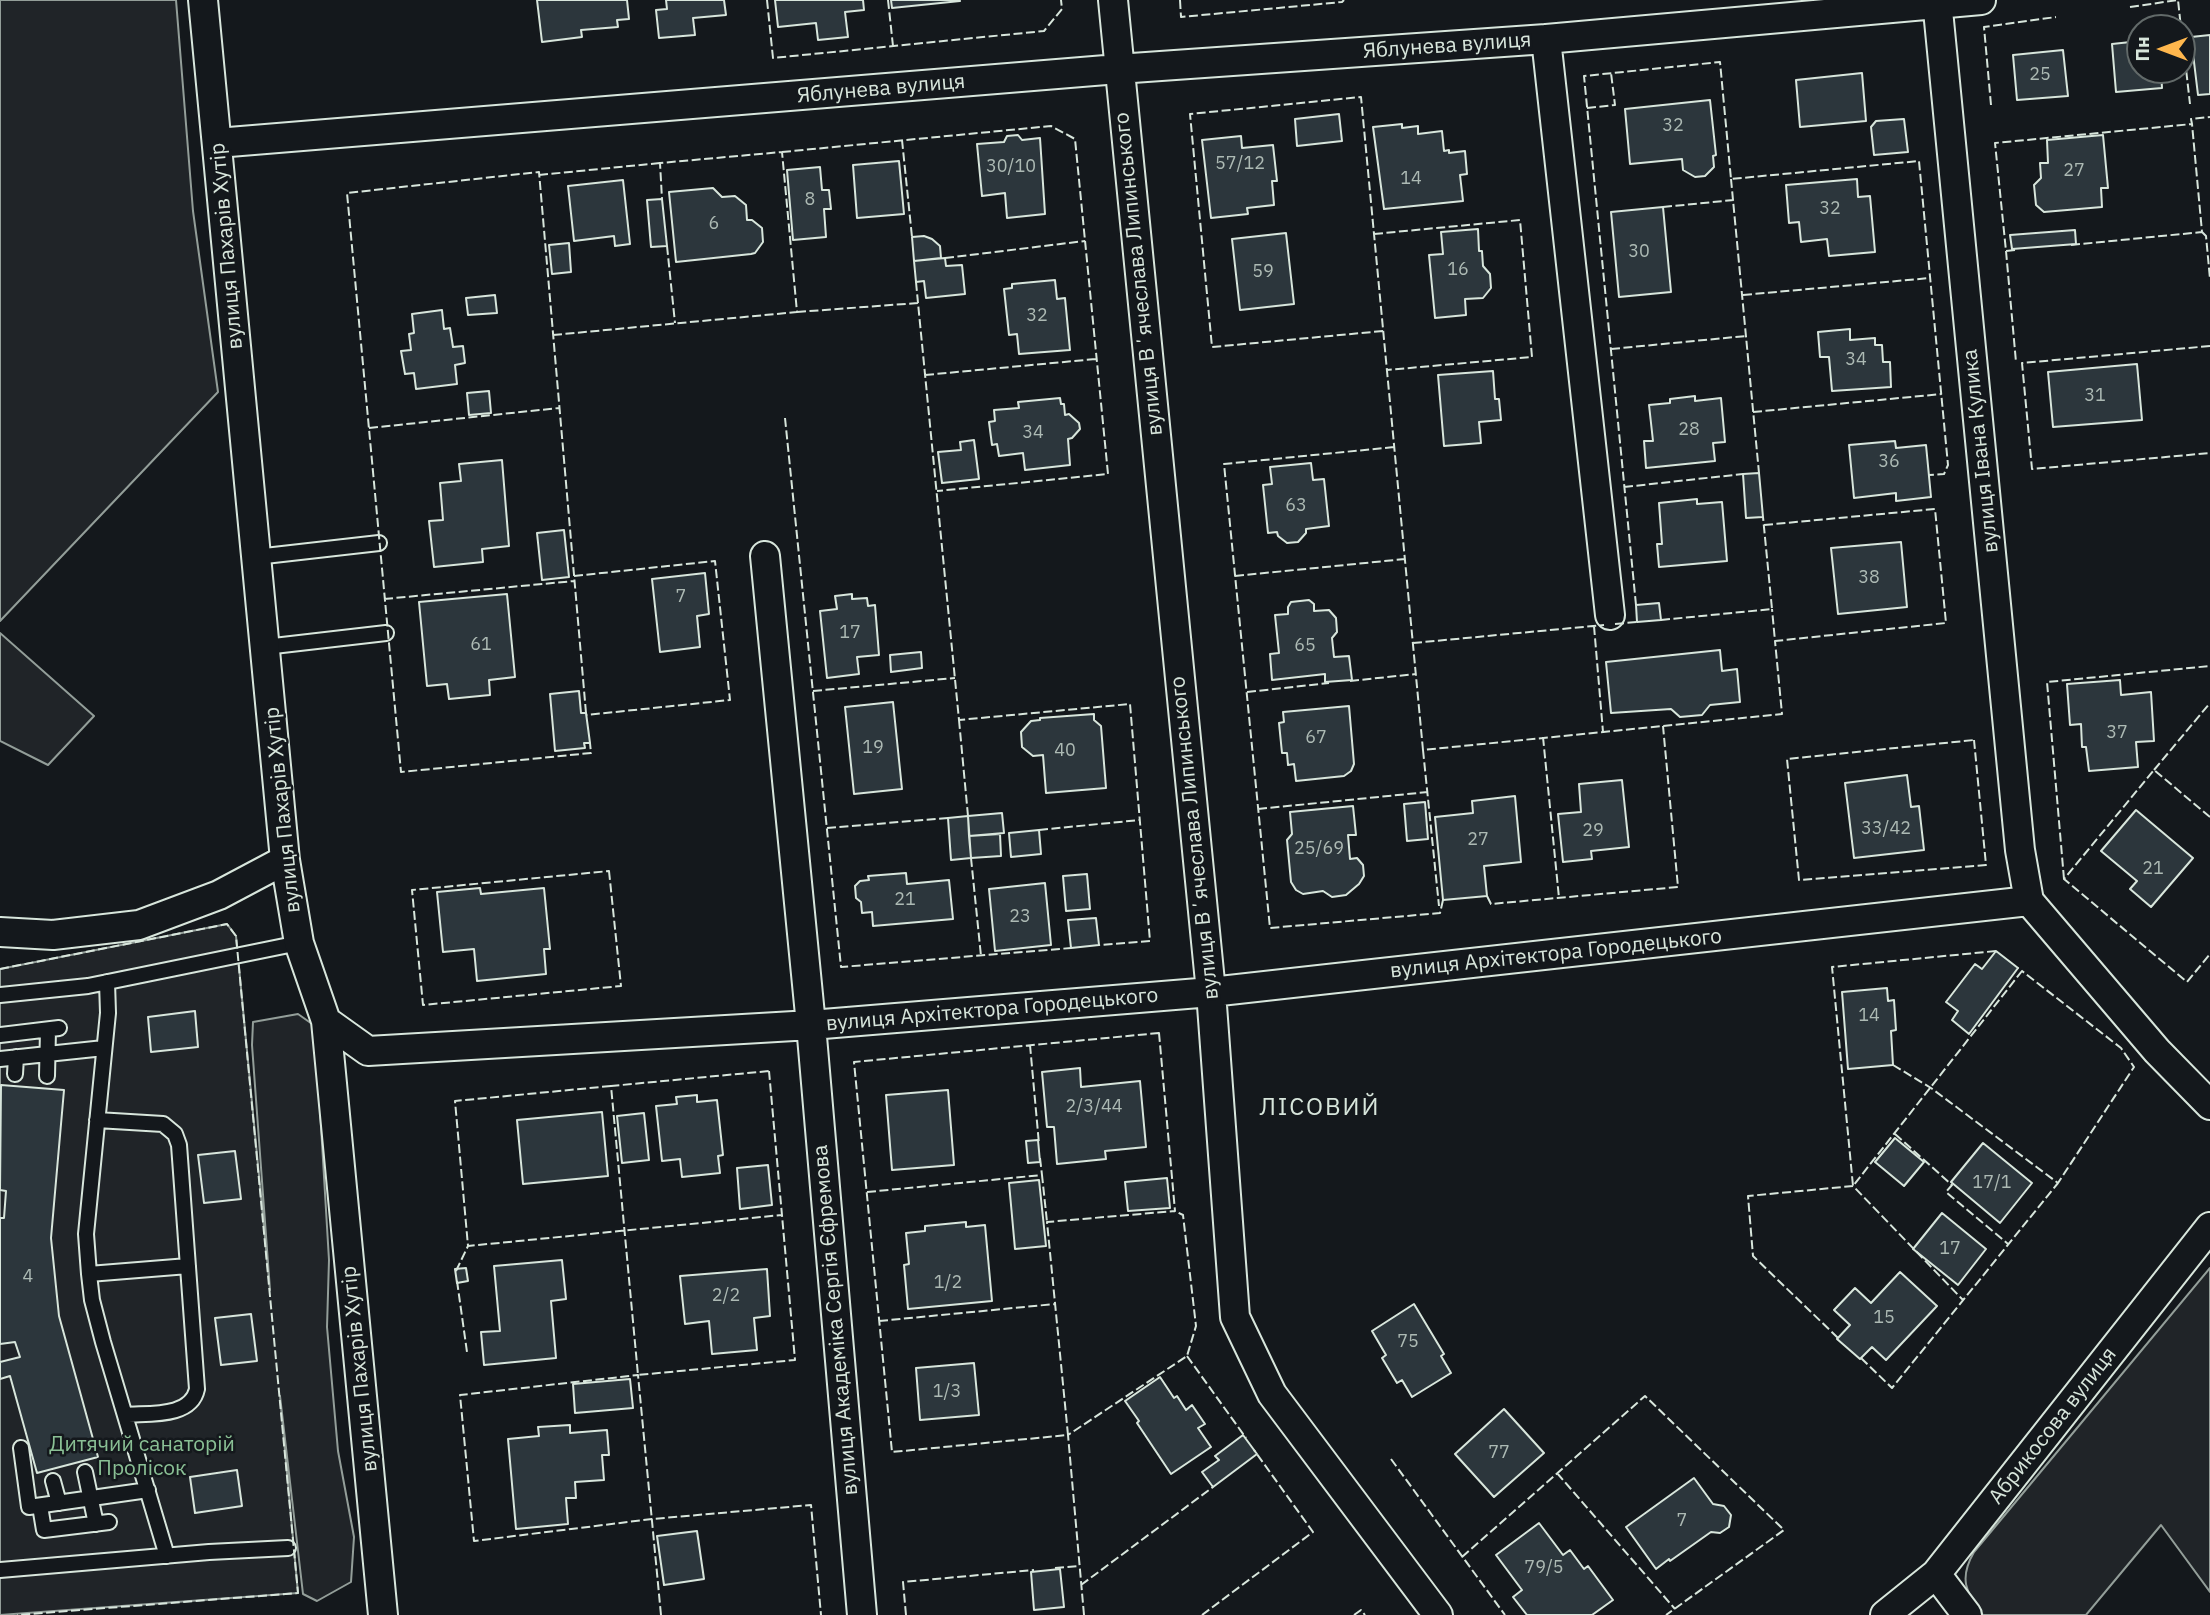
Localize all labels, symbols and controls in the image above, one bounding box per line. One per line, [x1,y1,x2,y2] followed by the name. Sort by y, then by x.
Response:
[2126,14,2196,84] north arrow
[1362,28,1532,64] street label: Яблунева вулиця
[2130,36,2154,62] text: Пн
[2029,64,2051,86] house number: 25
[796,69,966,109] street label: Яблунева вулиця
[1109,111,1169,437] street label: вулиця Вʼячеслава Липинського
[1662,115,1684,137] house number: 32
[205,142,249,350] street label: вулиця Пахарів Хутір
[1215,153,1265,175] house number: 57/12
[986,156,1036,178] house number: 30/10
[2063,160,2085,182] house number: 27
[1400,168,1422,190] house number: 14
[805,189,815,211] house number: 8
[1819,198,1841,220] house number: 32
[709,213,719,235] house number: 6
[1628,241,1650,263] house number: 30
[1447,259,1469,281] house number: 16
[1252,261,1274,283] house number: 59
[1026,305,1048,327] house number: 32
[1958,348,2004,554] street label: вулиця Івана Кулика
[1845,349,1867,371] house number: 34
[2084,385,2106,407] house number: 31
[1678,419,1700,441] house number: 28
[1022,422,1044,444] house number: 34
[1878,451,1900,473] house number: 36
[1285,495,1307,517] house number: 63
[1858,567,1880,589] house number: 38
[676,586,686,608] house number: 7
[839,622,861,644] house number: 17
[470,634,492,656] house number: 61
[1294,635,1316,657] house number: 65
[1165,675,1225,1001] street label: вулиця Вʼячеслава Липинського
[260,706,306,914] street label: вулиця Пахарів Хутір
[2106,722,2128,744] house number: 37
[1305,727,1327,749] house number: 67
[862,737,884,759] house number: 19
[1054,740,1076,762] house number: 40
[1861,818,1911,840] house number: 33/42
[1582,820,1604,842] house number: 29
[1467,829,1489,851] house number: 27
[1294,838,1344,860] house number: 25/69
[2142,858,2164,880] house number: 21
[894,889,916,911] house number: 21
[1009,906,1031,928] house number: 23
[1389,924,1723,984] street label: вулиця Архітектора Городецького
[825,983,1159,1037] street label: вулиця Архітектора Городецького
[1858,1005,1880,1027] house number: 14
[1260,1094,1380,1122] district label: ЛІСОВИЙ
[1066,1096,1122,1118] house number: 2/3/44
[808,1144,864,1496] street label: вулиця Академіка Сергія Єфремова
[1972,1172,2012,1194] house number: 17/1
[1939,1238,1961,1260] house number: 17
[337,1265,383,1473] street label: вулиця Пахарів Хутір
[23,1266,33,1288] house number: 4
[934,1272,962,1294] house number: 1/2
[712,1285,740,1307] house number: 2/2
[1873,1307,1895,1329] house number: 15
[1397,1331,1419,1353] house number: 75
[1984,1342,2122,1510] street label: Абрикосова вулиця
[933,1381,961,1403] house number: 1/3
[49,1432,235,1482] park label: Дитячий санаторій Пролісок
[1488,1442,1510,1464] house number: 77
[1677,1510,1687,1532] house number: 7
[1524,1557,1564,1579] house number: 79/5

